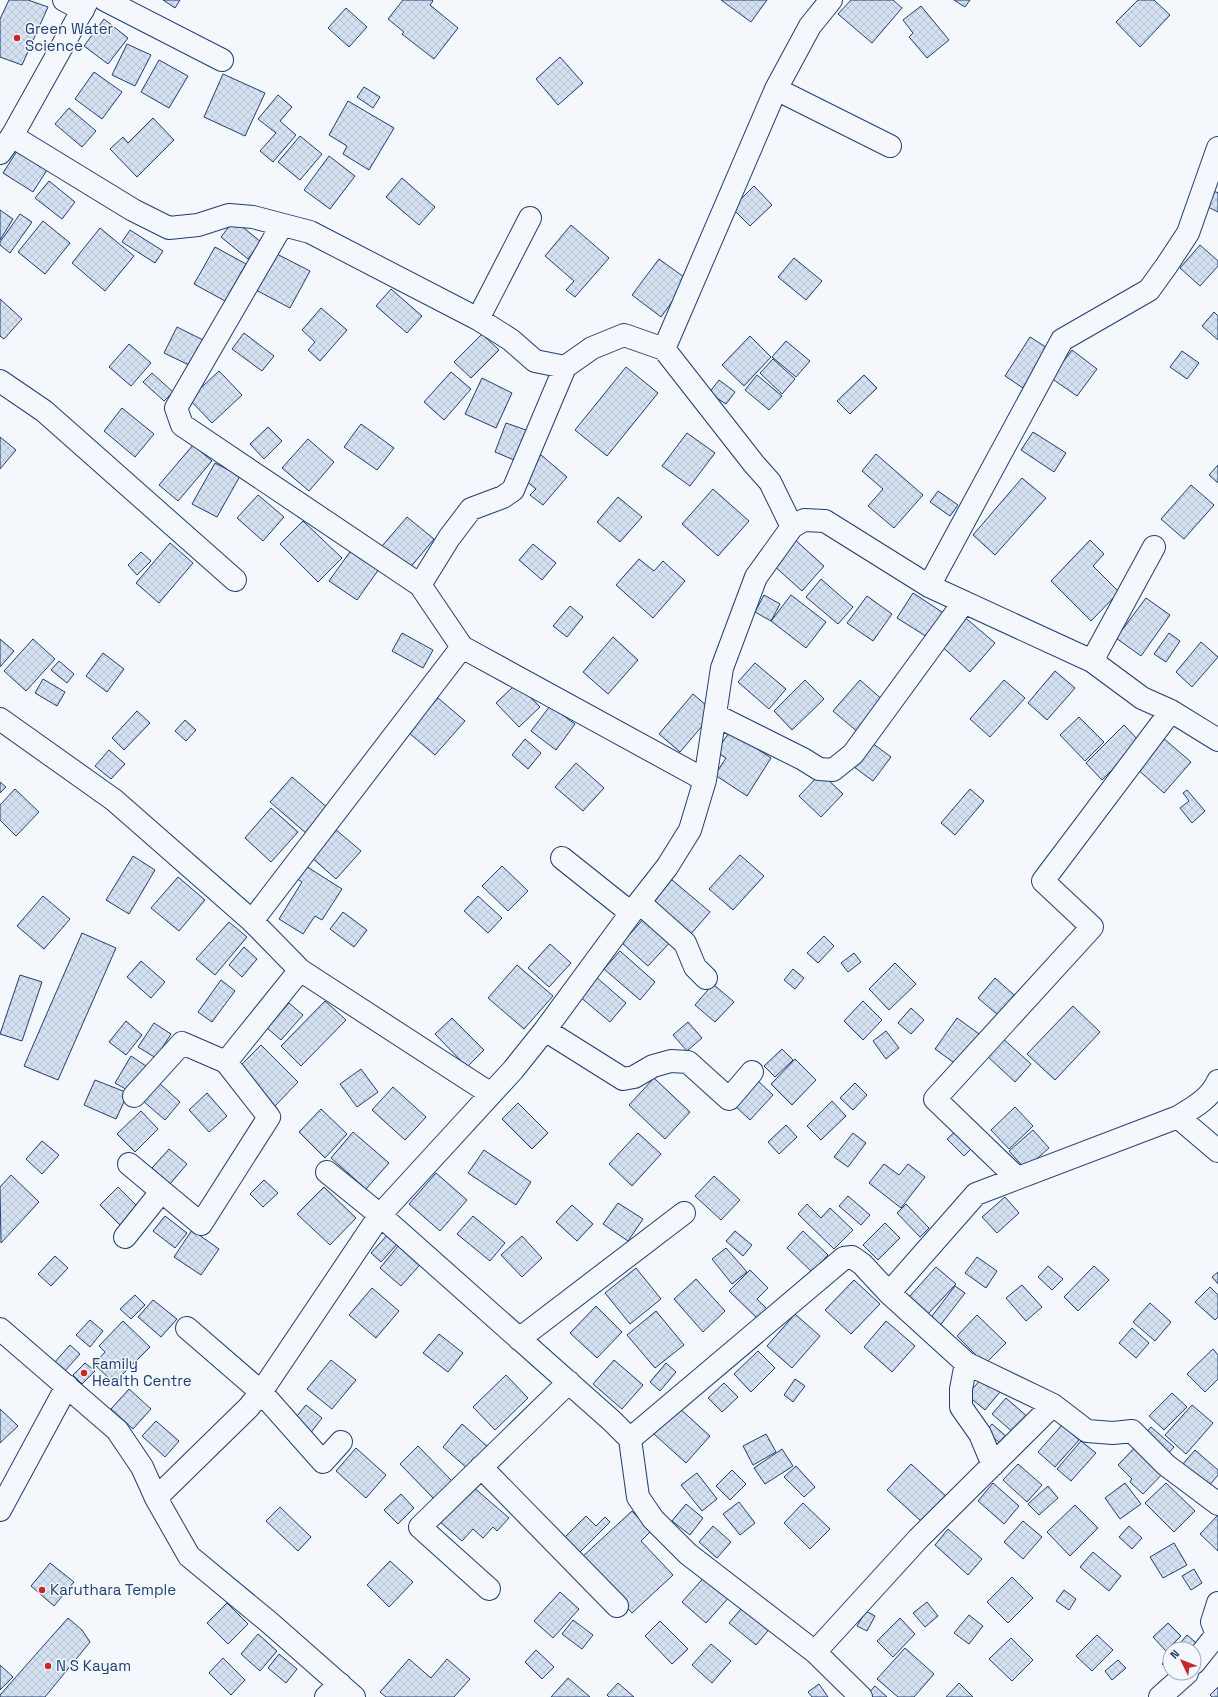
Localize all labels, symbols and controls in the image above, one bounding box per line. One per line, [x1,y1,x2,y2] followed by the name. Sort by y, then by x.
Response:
[25,19,114,55] place label: Green Water Science
[12,33,22,43] marker: Green Water Science
[92,1354,192,1390] place label: Family Health Centre
[79,1368,89,1378] marker: Family Health Centre
[50,1580,176,1599] place label: Karuthara Temple
[37,1585,47,1595] marker: Karuthara Temple
[1162,1641,1202,1681] north arrow
[1167,1647,1182,1662] text: N
[56,1656,131,1675] place label: N S Kayam
[43,1661,53,1671] marker: N S Kayam

